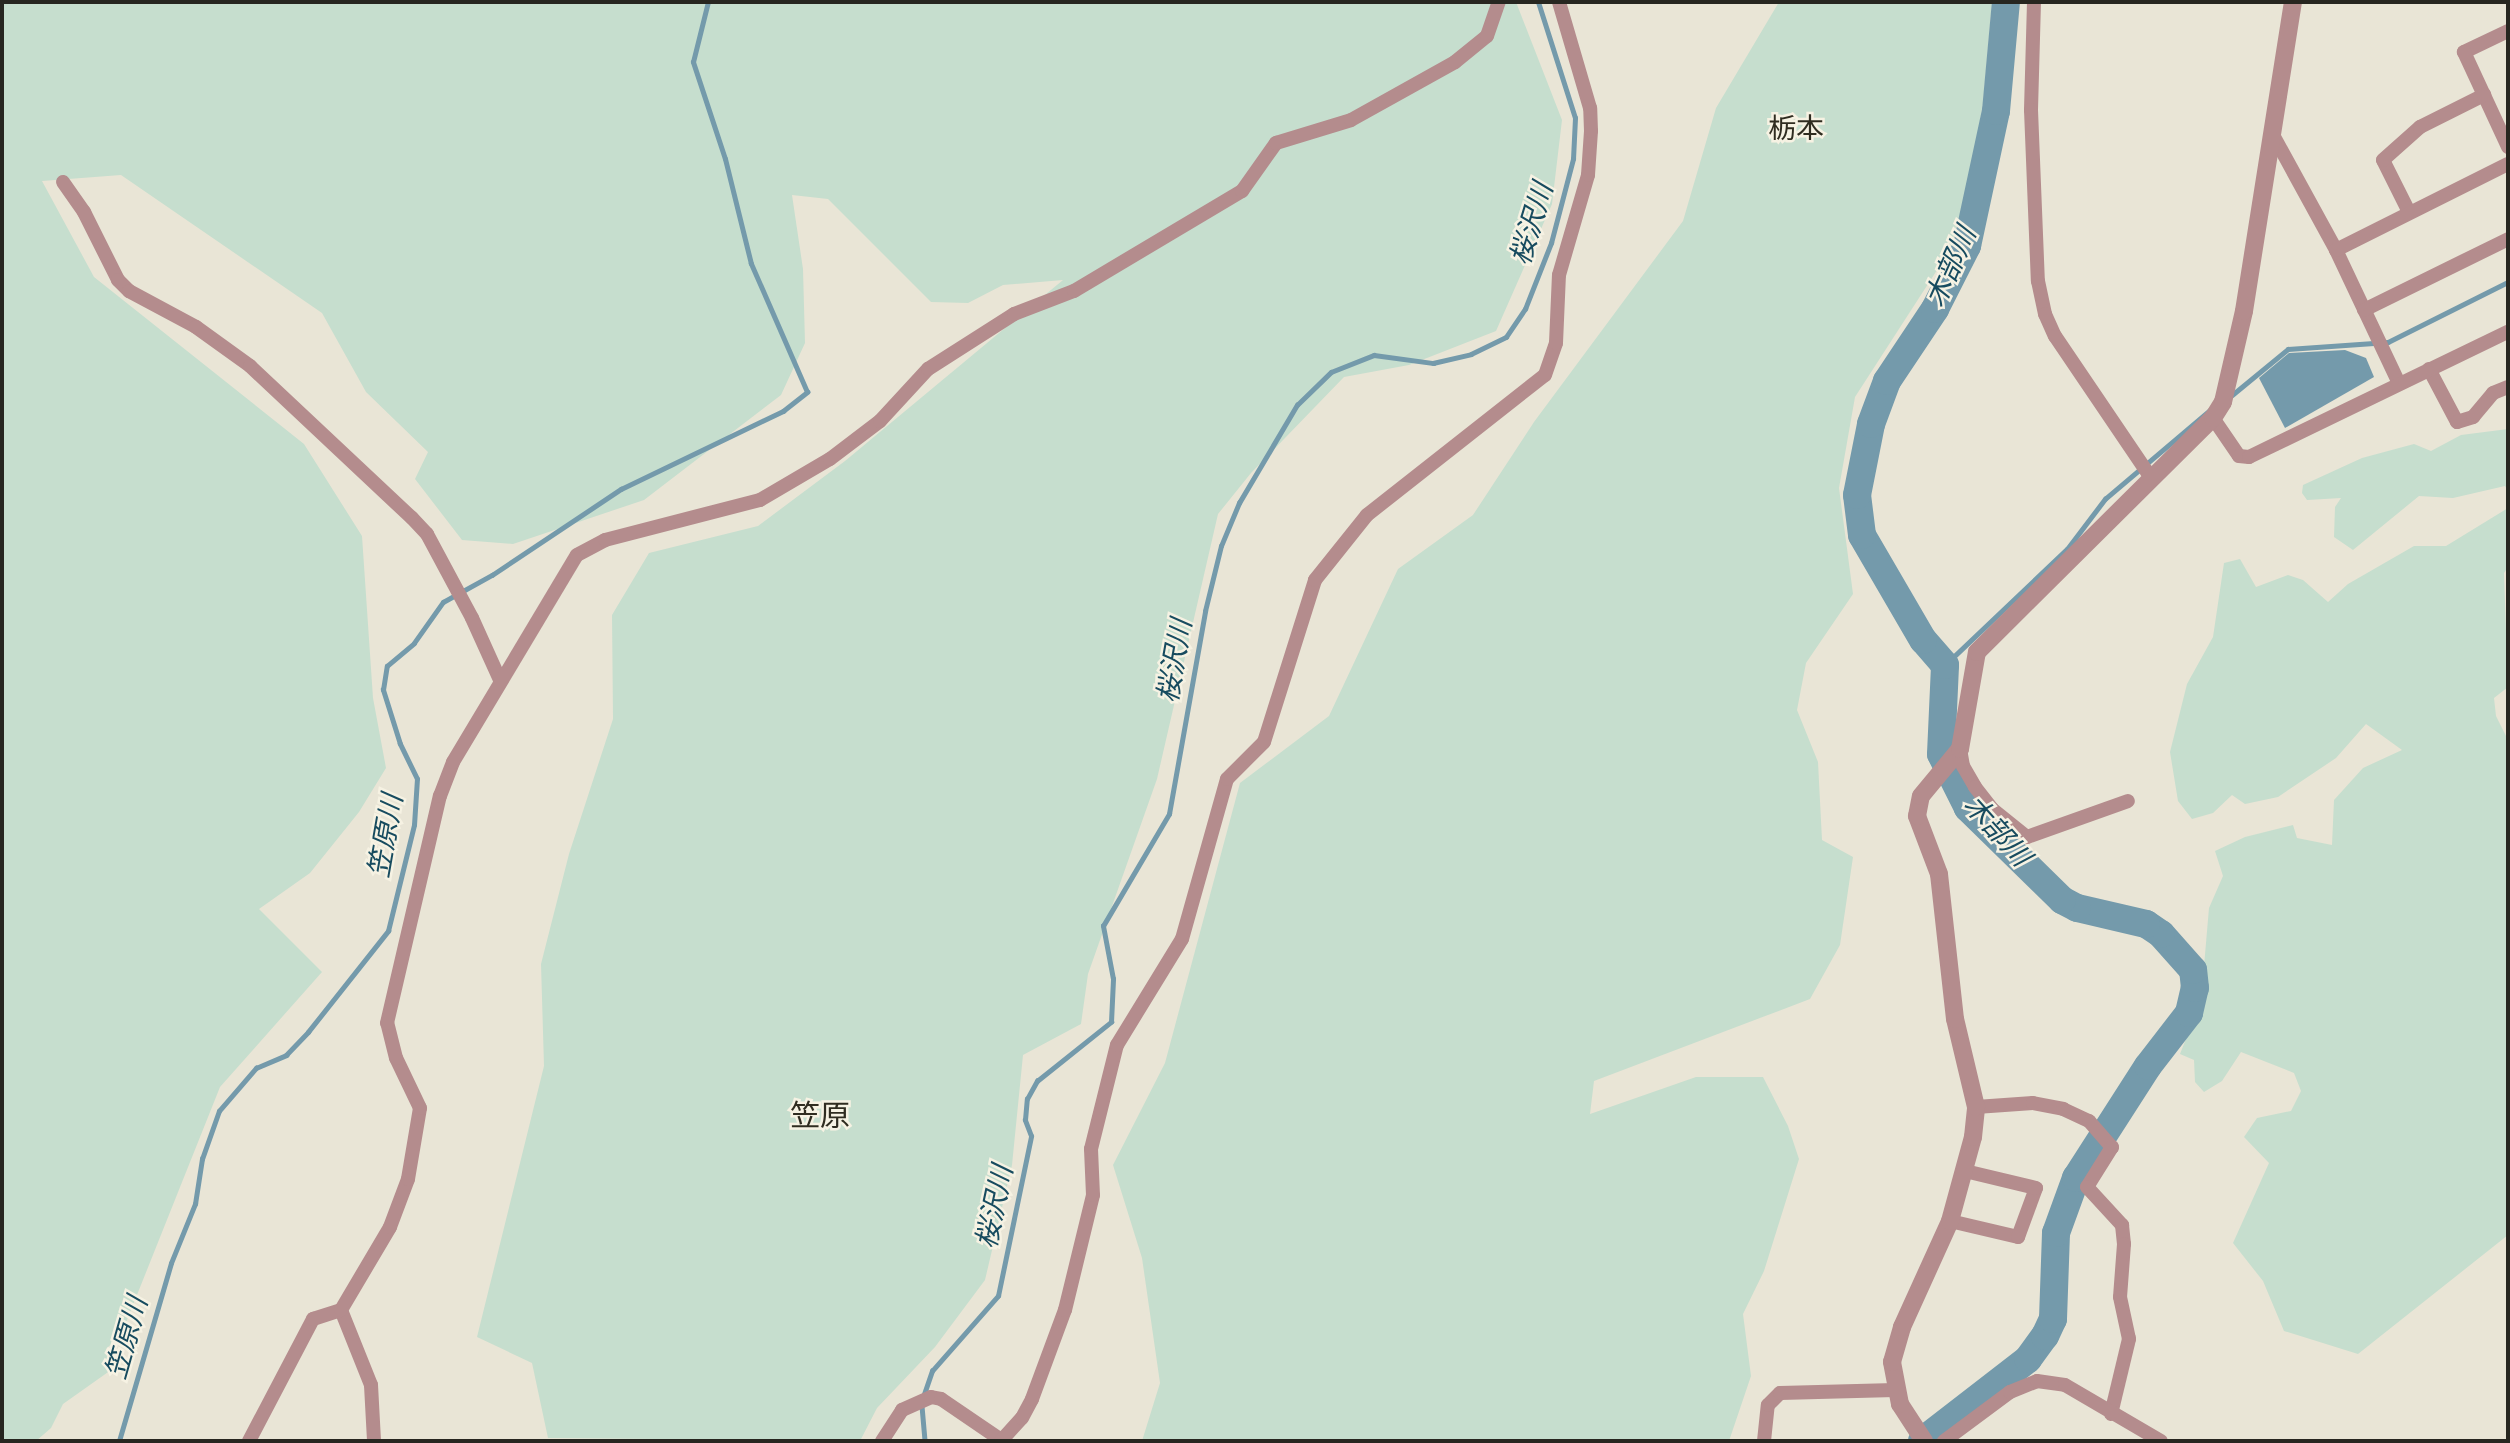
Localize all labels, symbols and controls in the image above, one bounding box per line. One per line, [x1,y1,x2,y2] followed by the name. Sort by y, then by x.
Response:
[1768,112,1824,146] district label: 栃本
[1504,179,1560,269] water label: 桜沢川
[1919,222,1983,312] water label: 木部川
[1151,617,1199,705] water label: 桜沢川
[1956,789,2038,873] water label: 木部川
[362,792,410,880] water label: 笠原川
[790,1098,850,1134] district label: 笠原
[970,1162,1020,1252] water label: 桜沢川
[99,1293,155,1383] water label: 笠原川

